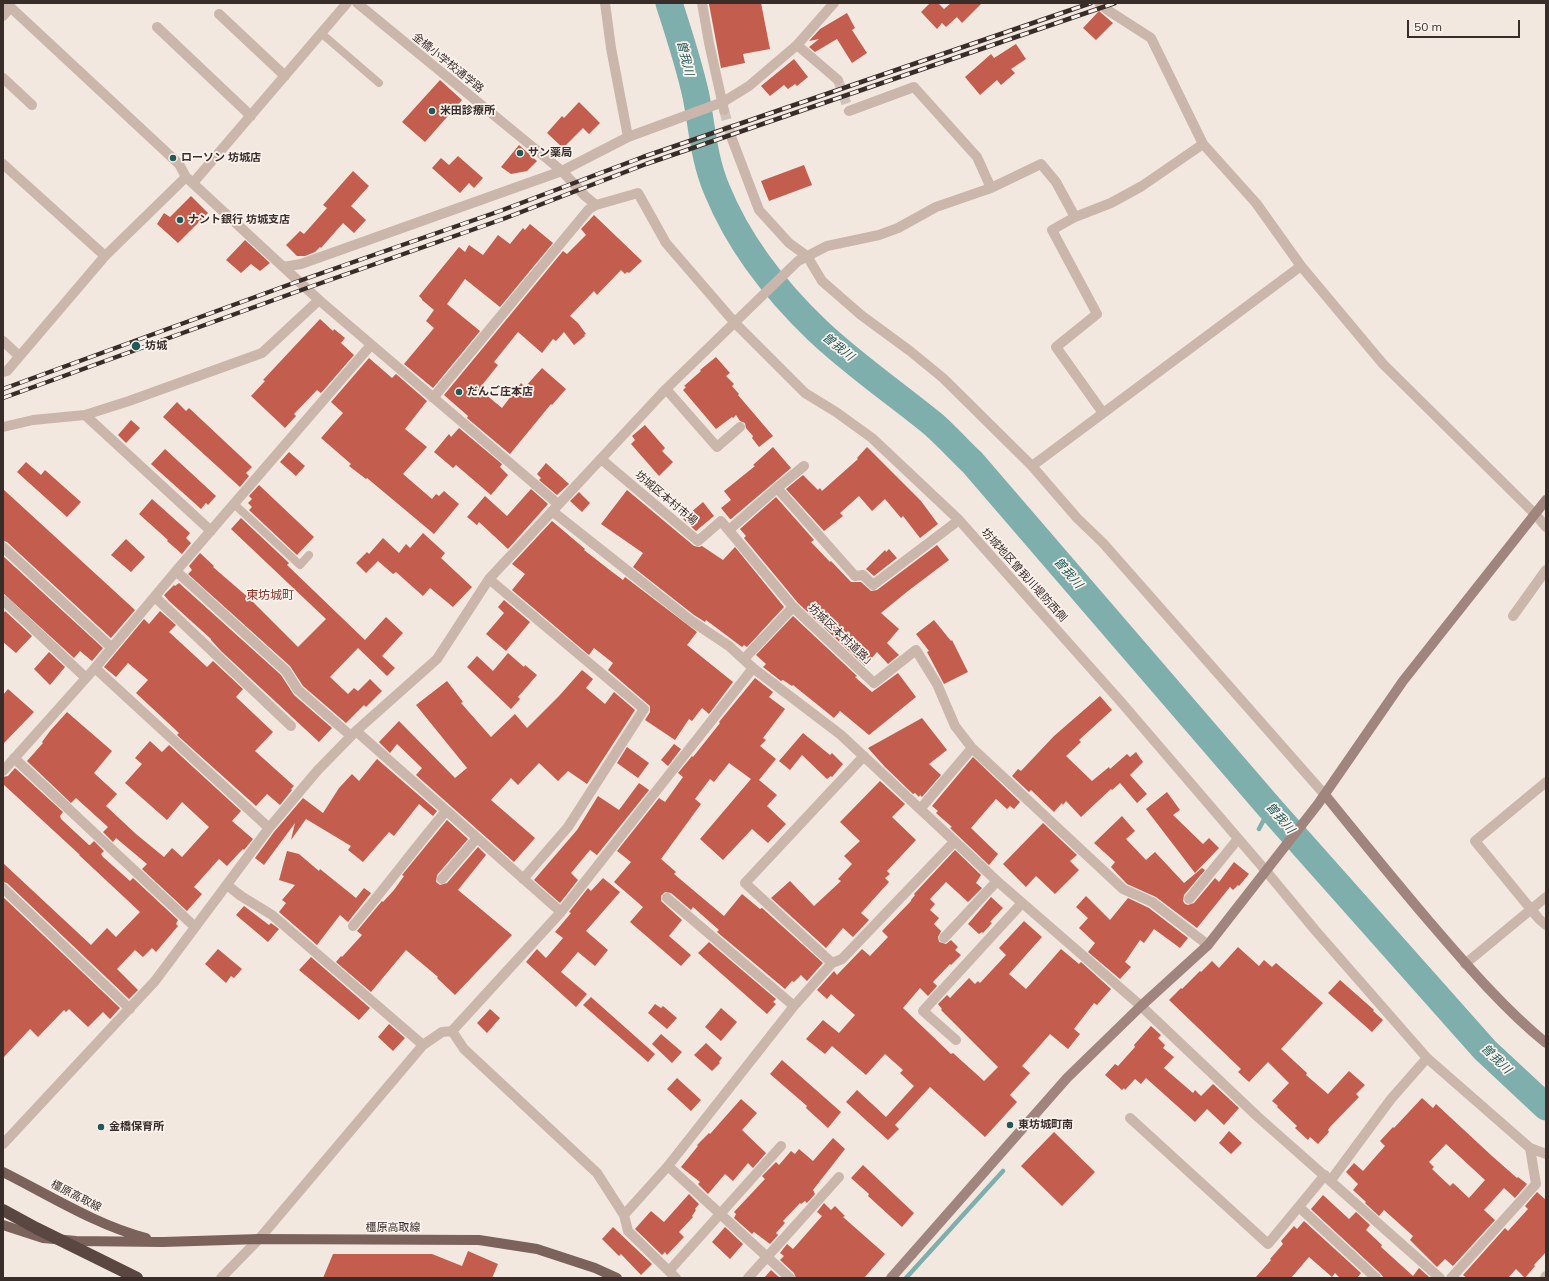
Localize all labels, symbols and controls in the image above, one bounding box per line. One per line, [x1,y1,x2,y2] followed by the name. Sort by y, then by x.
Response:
[1409,12,1522,38] scale bar
[1414,19,1442,34] text: 50 m
[410,30,486,96] street label: 金橋小学校通学路
[674,39,696,77] water label: 曽我川
[440,104,495,118] place label: 米田診療所
[427,106,437,116] marker: 米田診療所
[528,146,572,160] place label: サン薬局
[515,148,525,158] marker: サン薬局
[181,151,261,165] place label: ローソン 坊城店
[168,153,178,163] marker: ローソン 坊城店
[188,213,290,227] place label: ナント銀行 坊城支店
[175,215,185,225] marker: ナント銀行 坊城支店
[819,330,857,364] water label: 曽我川
[145,339,167,353] place label: 坊城
[130,340,142,352] marker: 坊城
[467,385,533,399] place label: だんご庄本店
[454,387,464,397] marker: だんご庄本店
[632,468,700,528] street label: 坊城区本村市場
[979,526,1069,624] street label: 坊城地区曽我川堤防西側
[1051,555,1085,591] water label: 曽我川
[246,588,294,602] district label: 東坊城町
[805,601,879,671] street label: 坊城区本村道路」
[1263,800,1297,836] water label: 曽我川
[1478,1041,1514,1077] water label: 曽我川
[1018,1118,1073,1132] place label: 東坊城町南
[109,1120,164,1134] place label: 金橋保育所
[1005,1120,1015,1130] marker: 東坊城町南
[96,1122,106,1132] marker: 金橋保育所
[49,1178,103,1214] street label: 橿原高取線
[366,1221,420,1235] street label: 橿原高取線

